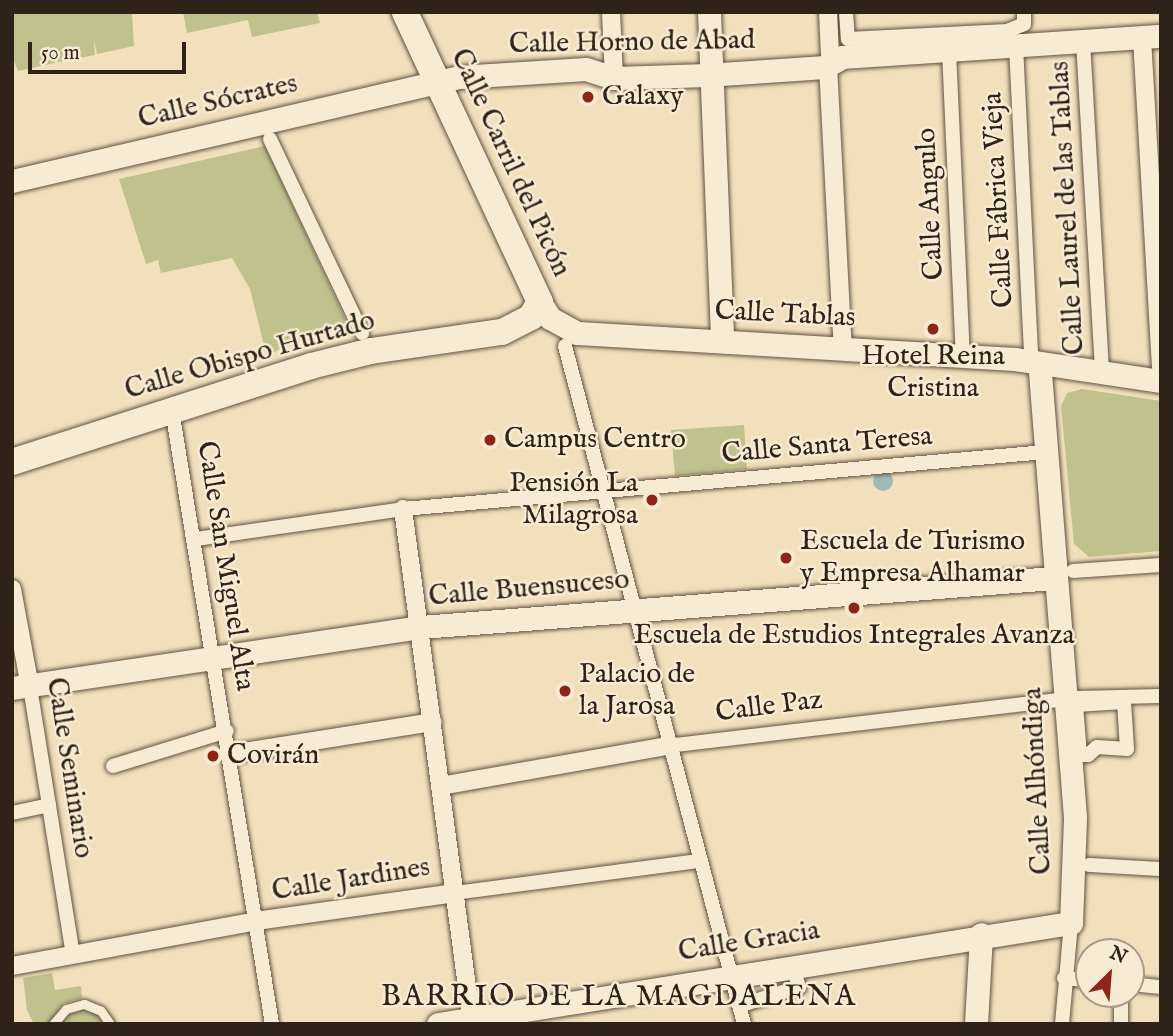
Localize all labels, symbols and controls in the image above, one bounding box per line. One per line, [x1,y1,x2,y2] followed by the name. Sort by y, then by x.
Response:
[509,24,755,62] street label: Calle Horno de Abad
[32,28,189,72] scale bar
[41,40,80,67] text: 50 m
[443,44,577,282] street label: Calle Carril del Picón
[1044,60,1092,356] street label: Calle Laurel de las Tablas
[135,67,301,137] street label: Calle Sócrates
[602,80,684,114] place label: Galaxy
[580,89,596,105] marker: Galaxy
[977,91,1021,309] street label: Calle Fábrica Vieja
[910,127,952,281] street label: Calle Angulo
[714,295,856,335] street label: Calle Tablas
[121,304,379,408] street label: Calle Obispo Hurtado
[925,321,941,337] marker: Hotel Reina Cristina
[861,340,1005,406] place label: Hotel Reina Cristina
[720,420,934,472] street label: Calle Santa Teresa
[504,423,686,457] place label: Campus Centro
[482,432,498,448] marker: Campus Centro
[189,439,261,693] street label: Calle San Miguel Alta
[509,467,638,533] place label: Pensión La Milagrosa
[644,492,660,508] marker: Pensión La Milagrosa
[800,525,1025,591] place label: Escuela de Turismo y Empresa Alhamar
[778,550,794,566] marker: Escuela de Turismo y Empresa Alhamar
[427,563,631,615] street label: Calle Buensuceso
[846,600,862,616] marker: Escuela de Estudios Integrales Avanza
[633,619,1075,653] place label: Escuela de Estudios Integrales Avanza
[579,658,695,724] place label: Palacio de la Jarosa
[38,675,100,861] street label: Calle Seminario
[557,683,573,699] marker: Palacio de la Jarosa
[714,684,824,730] street label: Calle Paz
[1016,687,1060,875] street label: Calle Alhóndiga
[227,739,319,773] place label: Covirán
[205,748,221,764] marker: Covirán
[270,851,432,909] street label: Calle Jardines
[676,914,822,970] street label: Calle Gracia
[1075,938,1145,1008] north arrow
[1105,941,1131,970] text: N
[384,979,854,1015] district label: BARRIO DE LA MAGDALENA

